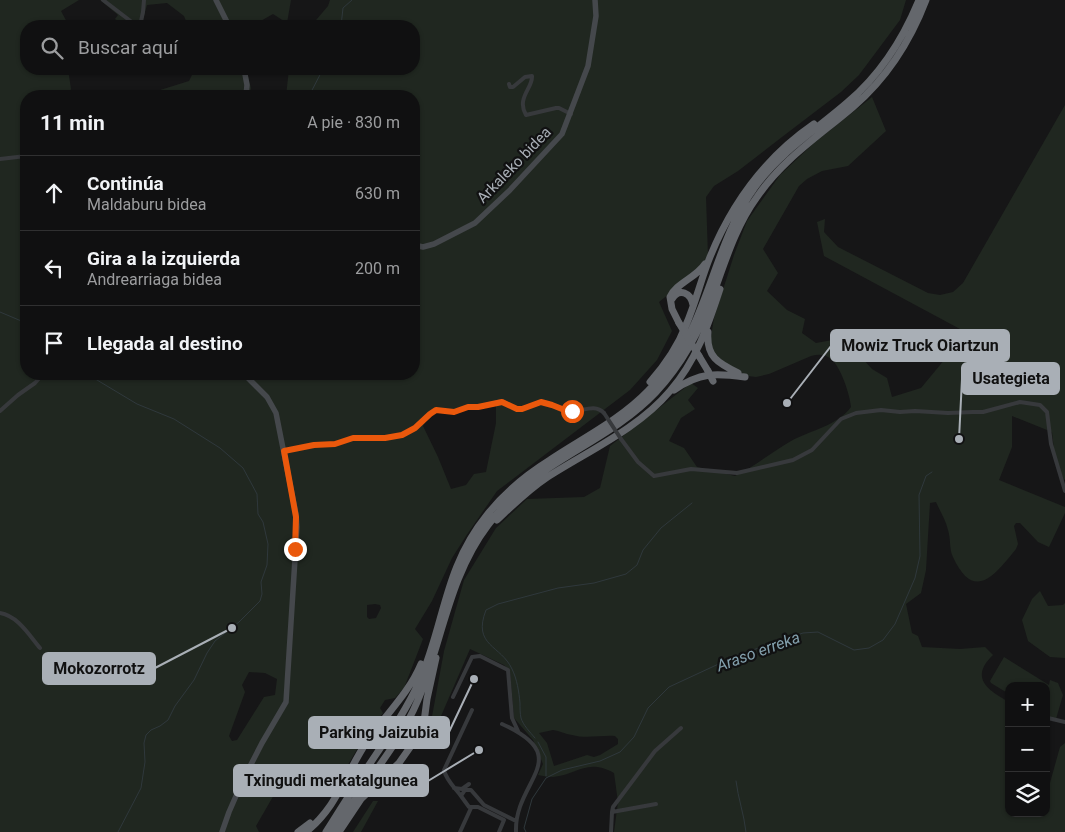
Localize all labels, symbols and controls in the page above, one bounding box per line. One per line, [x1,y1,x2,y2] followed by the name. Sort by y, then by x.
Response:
[20,20,420,75] search box
[38,34,66,62] icon: search
[78,36,178,59] text: Buscar aquí
[40,111,105,135] text: 11 min
[307,113,400,132] text: A pie · 830 m
[473,123,555,207] street label: Arkaleko bidea
[87,172,164,195] text: Continúa
[40,179,68,207] icon: ahead
[355,184,400,203] text: 630 m
[87,195,206,214] text: Maldaburu bidea
[87,247,240,270] text: Gira a la izquierda
[40,254,68,282] icon: left
[355,259,400,278] text: 200 m
[87,270,222,289] text: Andrearriaga bidea
[40,329,68,357] icon: arrive
[831,330,1009,361] callout: Mowiz Truck Oiartzun
[87,332,243,355] text: Llegada al destino
[841,336,999,355] text: Mowiz Truck Oiartzun
[962,363,1059,394] callout: Usategieta
[972,369,1050,388] text: Usategieta
[561,400,584,423] route start
[284,538,307,561] route end
[713,628,803,676] water label: Araso erreka
[43,653,155,684] callout: Mokozorrotz
[53,659,145,678] text: Mokozorrotz
[1005,682,1050,817] map controls
[1005,682,1050,727] button: +
[309,717,449,748] callout: Parking Jaizubia
[319,723,440,742] text: Parking Jaizubia
[1005,727,1050,772] button: −
[234,765,428,796] callout: Txingudi merkatalgunea
[244,771,418,790] text: Txingudi merkatalgunea
[1005,772,1050,817] button: layers

